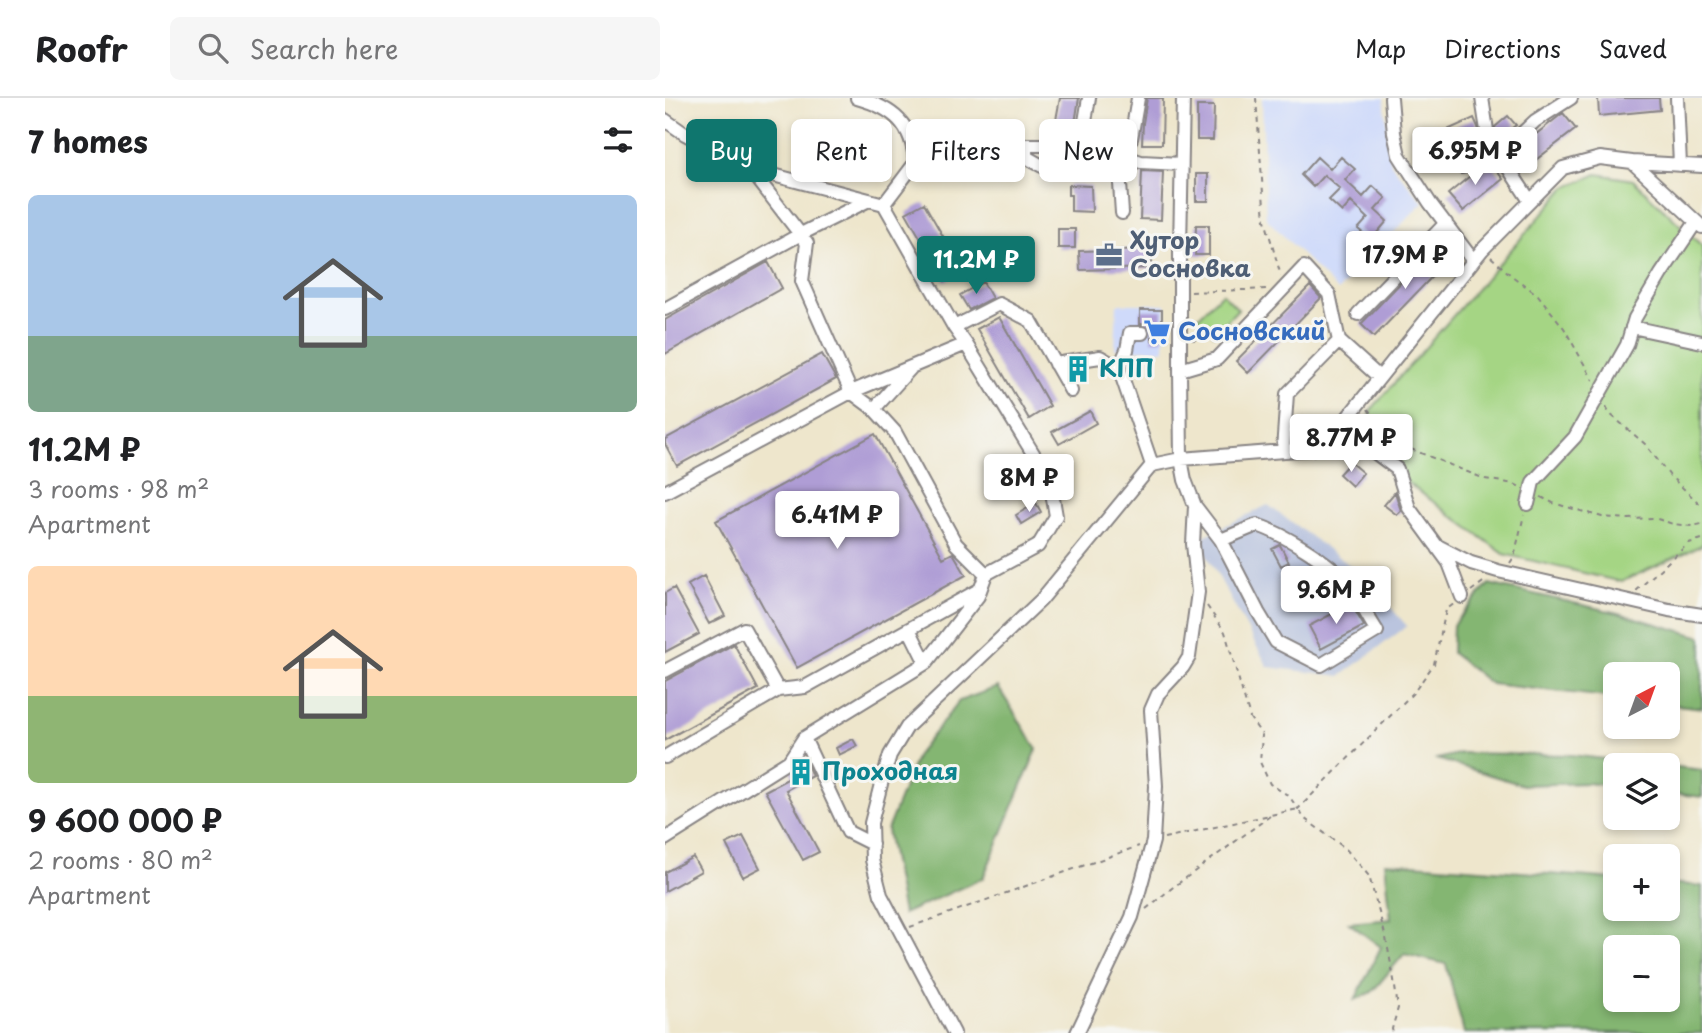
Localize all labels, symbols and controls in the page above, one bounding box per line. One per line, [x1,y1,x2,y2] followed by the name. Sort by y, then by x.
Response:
[170,17,660,80] search box
[35,23,128,73] text: Roofr
[194,29,232,67] icon: search
[250,29,398,68] text: Search here
[1355,30,1406,66] text: Map
[1444,30,1561,66] text: Directions
[1599,30,1667,66] text: Saved
[28,118,148,163] text: 7 homes
[686,119,777,182] chip: Buy
[791,119,892,182] chip: Rent
[906,119,1025,182] chip: Filters
[1039,119,1137,182] chip: New
[599,121,637,159] icon: filters
[1410,127,1540,187] pin: 6.95M ₽
[1428,132,1522,167] text: 6.95M ₽
[1130,221,1251,285] place label: Хутор Сосновка
[1340,232,1470,291] pin: 17.9M ₽
[911,236,1041,296] pin: 11.2M ₽
[1362,236,1448,271] text: 17.9M ₽
[270,240,396,366] icon: home
[1094,240,1124,270] office icon: Хутор Сосновка
[933,241,1019,276] text: 11.2M ₽
[1178,312,1326,348] place label: Сосновский
[1142,317,1172,347] supermarket icon: Сосновский
[1099,349,1154,385] place label: КПП
[1063,354,1093,384] building icon: КПП
[1286,414,1416,474] pin: 8.77M ₽
[1306,419,1396,454] text: 8.77M ₽
[28,426,140,471] text: 11.2M ₽
[988,454,1070,514] pin: 8M ₽
[1000,459,1058,494] text: 8M ₽
[28,471,209,506] text: 3 rooms · 98 m²
[772,491,902,551] pin: 6.41M ₽
[791,496,883,531] text: 6.41M ₽
[28,506,151,541] text: Apartment
[1279,566,1393,626] pin: 9.6M ₽
[1297,571,1375,606] text: 9.6M ₽
[270,611,396,737] icon: home
[1603,662,1680,738] north arrow
[1603,662,1680,1012] map controls
[822,752,958,788] place label: Проходная
[1603,753,1680,830] button: layers
[786,757,816,787] building icon: Проходная
[28,797,222,842] text: 9 600 000 ₽
[28,842,213,877] text: 2 rooms · 80 m²
[1603,844,1680,921] button: +
[28,877,151,912] text: Apartment
[1603,935,1680,1012] button: −

